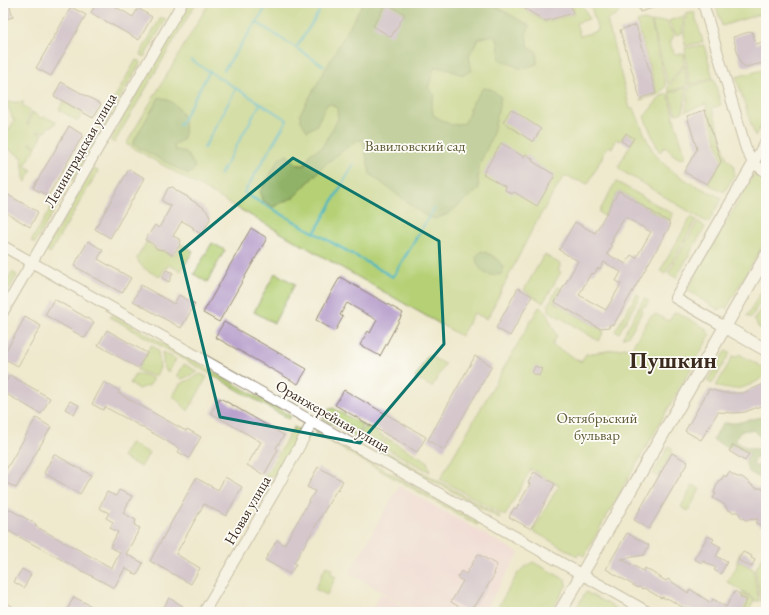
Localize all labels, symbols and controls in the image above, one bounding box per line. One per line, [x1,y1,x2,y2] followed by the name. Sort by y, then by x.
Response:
[39,89,121,211] street label: Ленинградская улица
[365,136,465,155] park label: Вавиловский сад
[629,345,717,375] district label: Пушкин
[272,376,394,456] street label: Оранжерейная улица
[557,408,638,444] park label: Октябрьский бульвар
[220,472,274,548] street label: Новая улица

